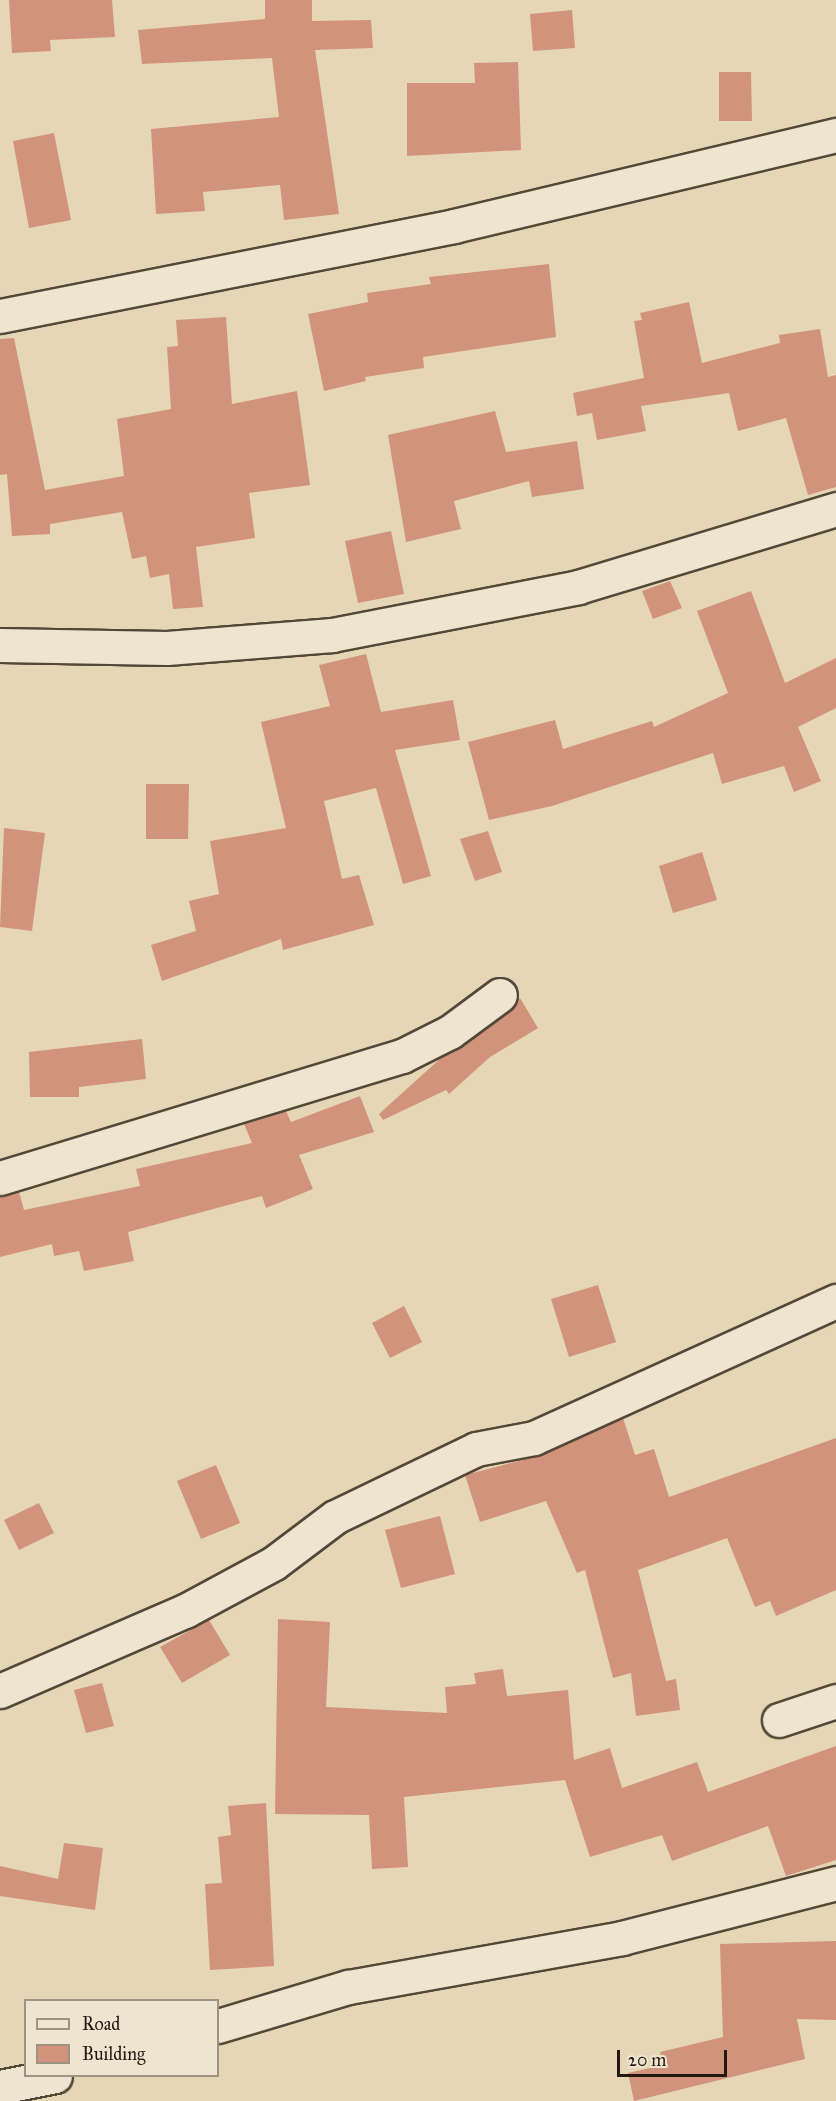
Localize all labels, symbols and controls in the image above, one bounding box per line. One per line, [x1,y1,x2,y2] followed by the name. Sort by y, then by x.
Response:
[24,1999,219,2077] legend
[82,2013,120,2035] text: Road
[620,2038,730,2076] scale bar
[82,2043,145,2065] text: Building
[628,2049,666,2071] text: 20 m

